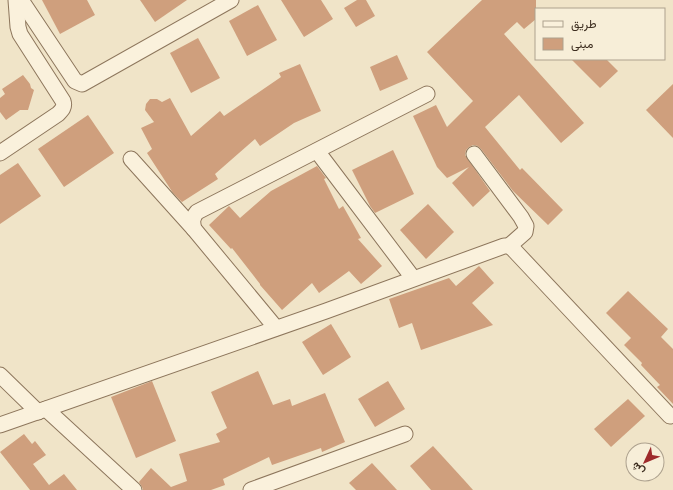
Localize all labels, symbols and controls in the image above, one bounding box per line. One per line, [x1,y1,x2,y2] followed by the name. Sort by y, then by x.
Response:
[535,8,665,60] legend
[571,17,597,32] text: طريق
[571,37,593,52] text: مبنى
[625,442,665,482] north arrow
[629,459,647,478] text: ش

